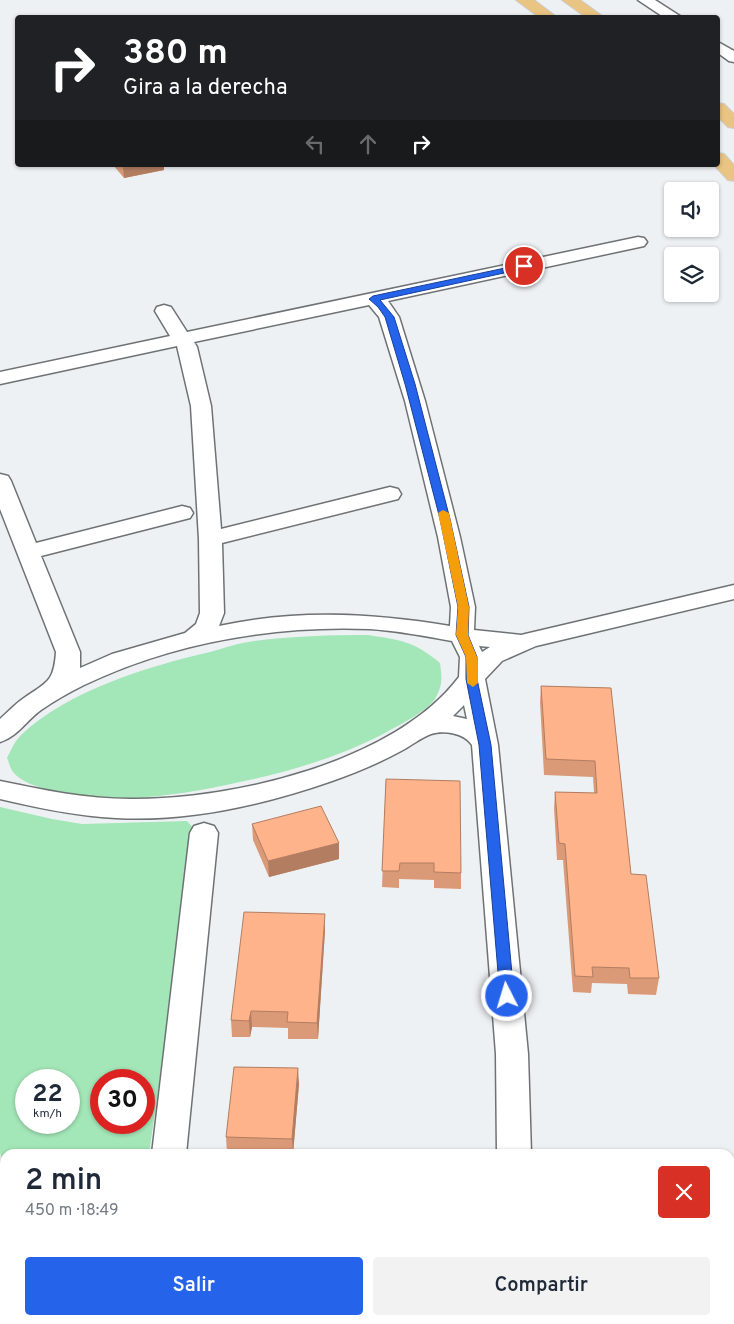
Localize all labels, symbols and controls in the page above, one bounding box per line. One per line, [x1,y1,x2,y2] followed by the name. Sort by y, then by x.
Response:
[123,32,228,76] text: 380 m
[40,35,105,100] icon: right
[123,75,288,102] text: Gira a la derecha
[301,130,329,158] icon: left
[354,130,382,158] icon: ahead
[407,130,435,158] icon: right
[664,182,719,302] map controls
[664,182,719,237] button: sound
[503,245,545,287] pin
[664,247,719,302] button: layers
[510,252,538,280] icon: arrive
[480,969,532,1021] position arrow
[90,1069,155,1134] speed limit sign: 30
[32,1079,63,1111] text: 22
[33,1106,62,1122] text: km/h
[25,1163,102,1200] text: 2 min
[658,1166,710,1218] button: close
[25,1201,119,1221] text: 450 m · 18:49
[25,1257,363,1315] button: Salir
[373,1257,710,1315] button: Compartir

